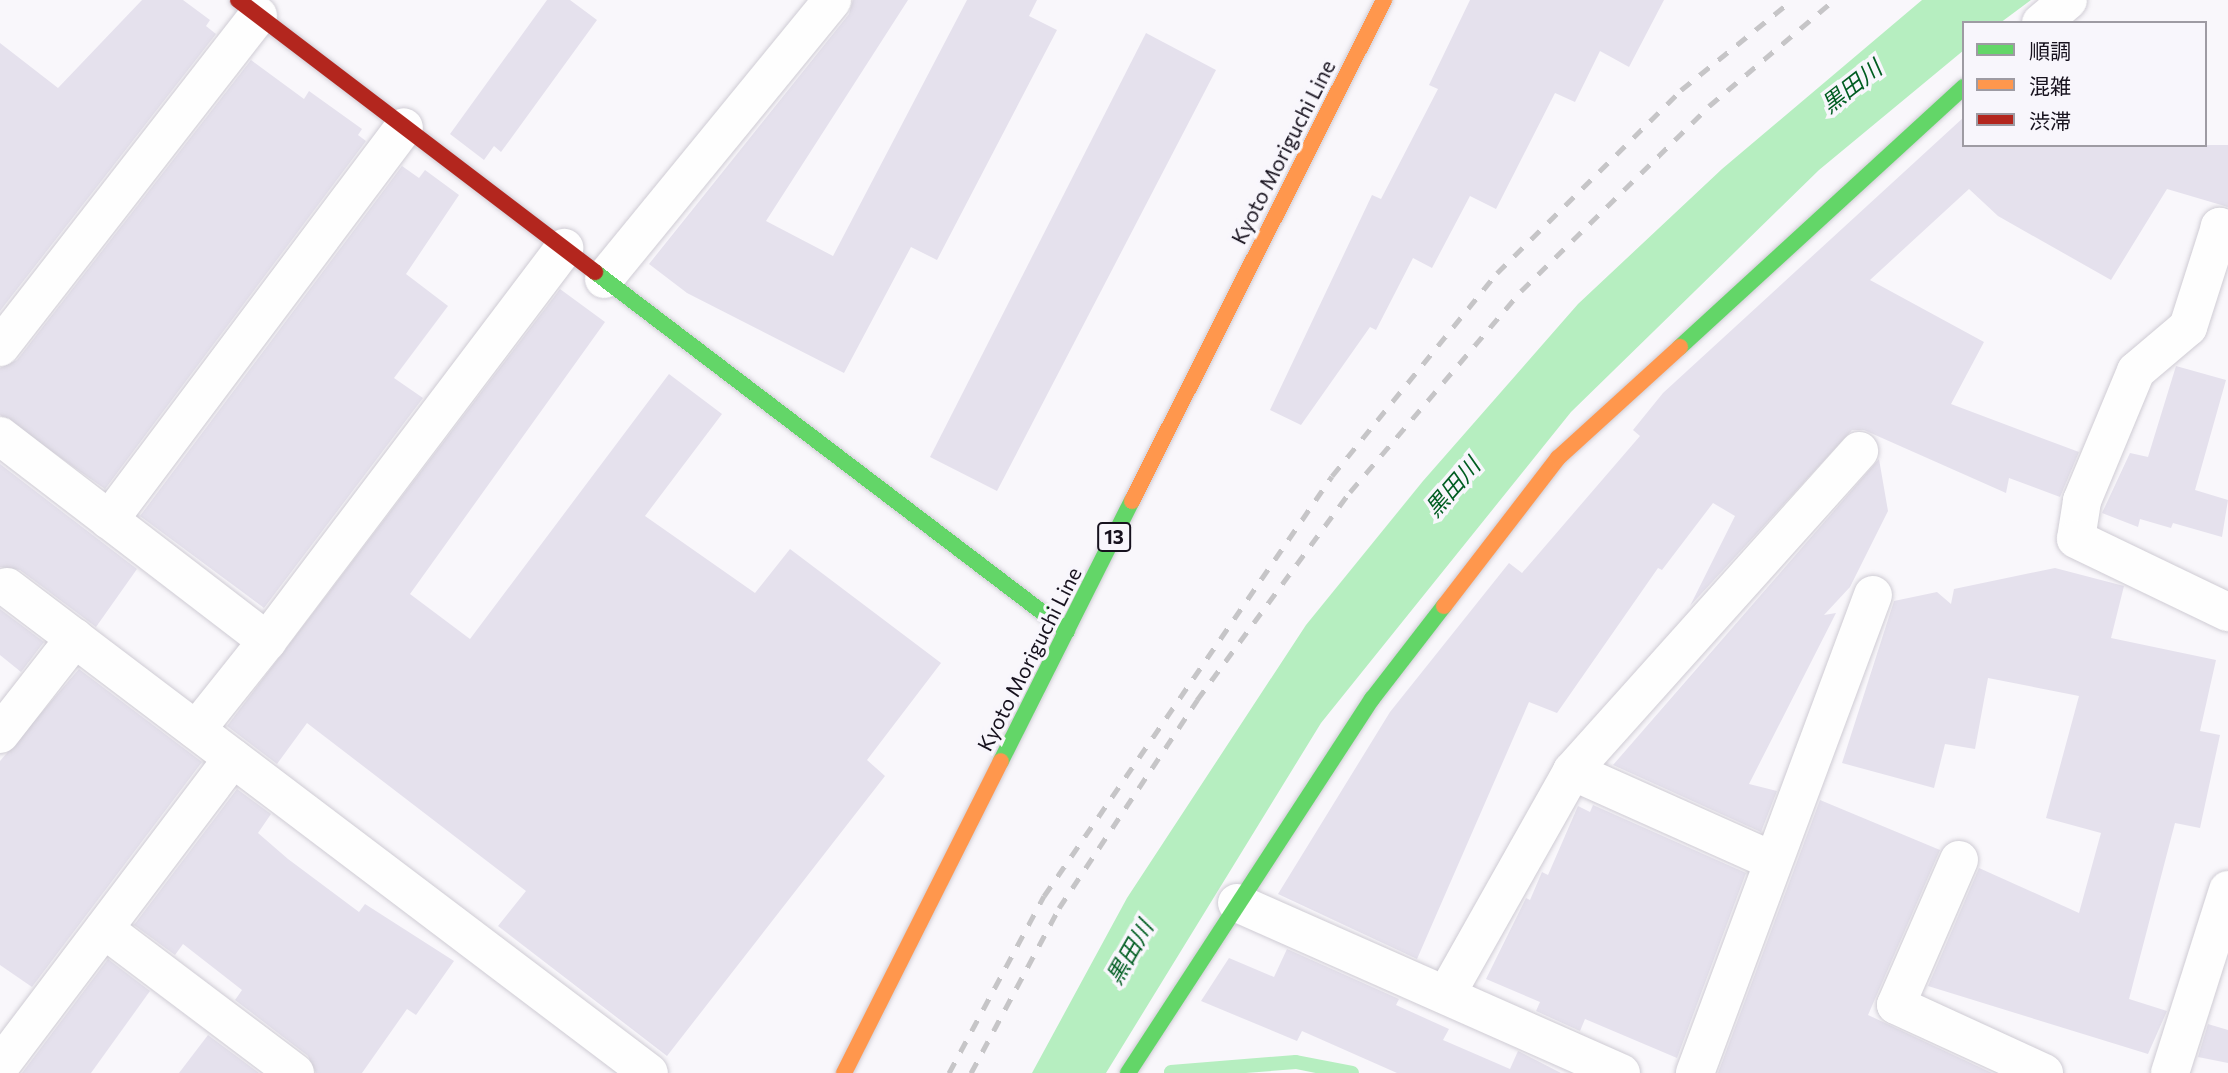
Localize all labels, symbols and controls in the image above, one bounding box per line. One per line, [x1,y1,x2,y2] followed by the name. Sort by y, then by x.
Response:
[1962,21,2207,147] legend
[2029,38,2071,63] text: 順調
[1815,54,1887,118] water label: 黒田川
[1226,56,1340,248] street label: Kyoto Moriguchi Line
[2029,73,2071,98] text: 混雑
[2029,108,2071,133] text: 渋滞
[1419,452,1485,522] water label: 黒田川
[1096,522,1132,552] road number: 13
[972,563,1086,755] street label: Kyoto Moriguchi Line
[1100,915,1158,989] water label: 黒田川

